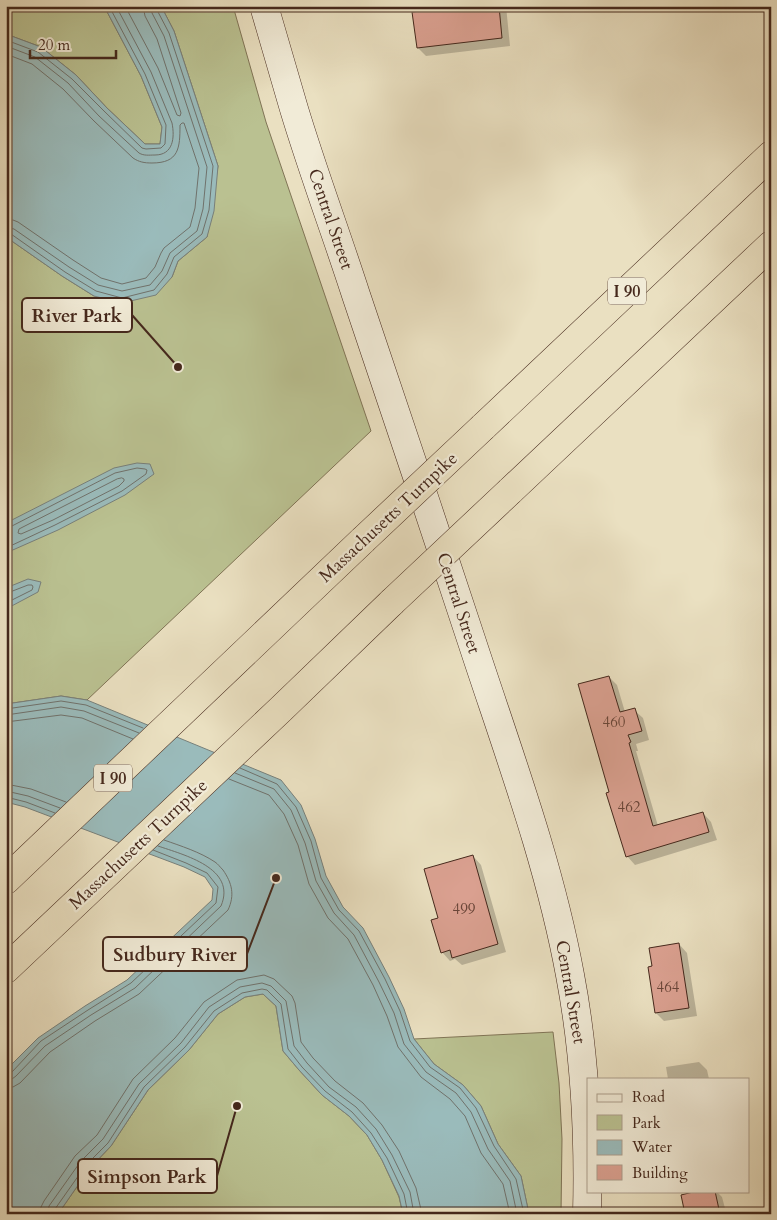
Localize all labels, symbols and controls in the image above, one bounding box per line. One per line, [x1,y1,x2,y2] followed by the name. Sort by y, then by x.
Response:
[30,28,116,60] scale bar
[38,35,70,55] text: 20 m
[302,165,360,273] street label: Central Street
[608,278,646,304] road number: I 90
[22,298,132,332] callout: River Park
[32,303,123,329] text: River Park
[314,446,463,588] street label: Massachusetts Turnpike
[430,549,487,657] street label: Central Street
[602,712,626,732] house number: 460
[94,764,132,791] road number: I 90
[64,773,213,915] street label: Massachusetts Turnpike
[617,797,641,817] house number: 462
[452,899,476,919] house number: 499
[103,937,247,971] callout: Sudbury River
[549,938,592,1046] street label: Central Street
[113,942,237,968] text: Sudbury River
[656,977,680,997] house number: 464
[587,1078,750,1192] legend
[632,1087,665,1107] text: Road
[632,1113,661,1133] text: Park
[631,1137,673,1157] text: Water
[78,1159,217,1193] callout: Simpson Park
[632,1163,688,1183] text: Building
[87,1164,207,1190] text: Simpson Park

